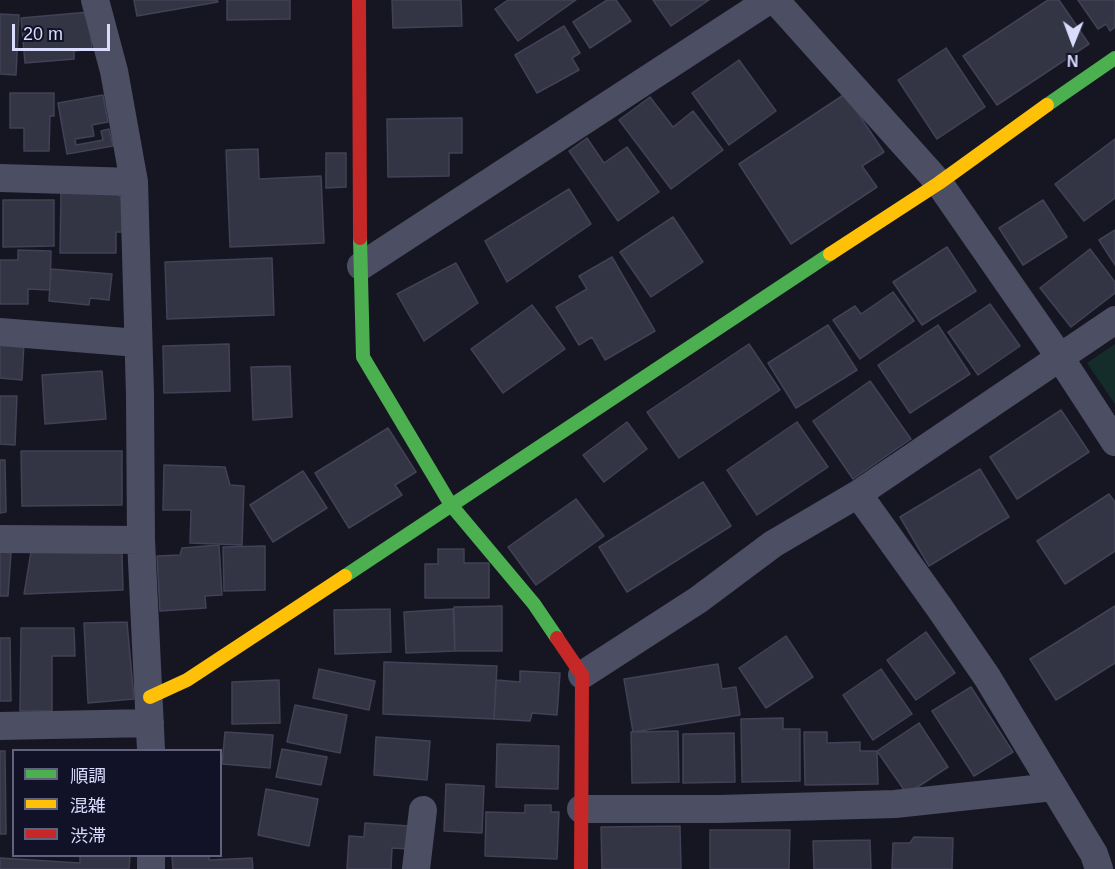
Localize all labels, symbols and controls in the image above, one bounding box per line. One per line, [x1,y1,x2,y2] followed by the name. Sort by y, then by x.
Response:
[15,12,112,50] scale bar
[1043,12,1103,72] north arrow
[23,24,63,44] text: 20 m
[1067,52,1079,69] text: N
[12,749,222,857] legend
[70,766,106,786] text: 順調
[70,796,106,816] text: 混雑
[70,826,106,846] text: 渋滞

